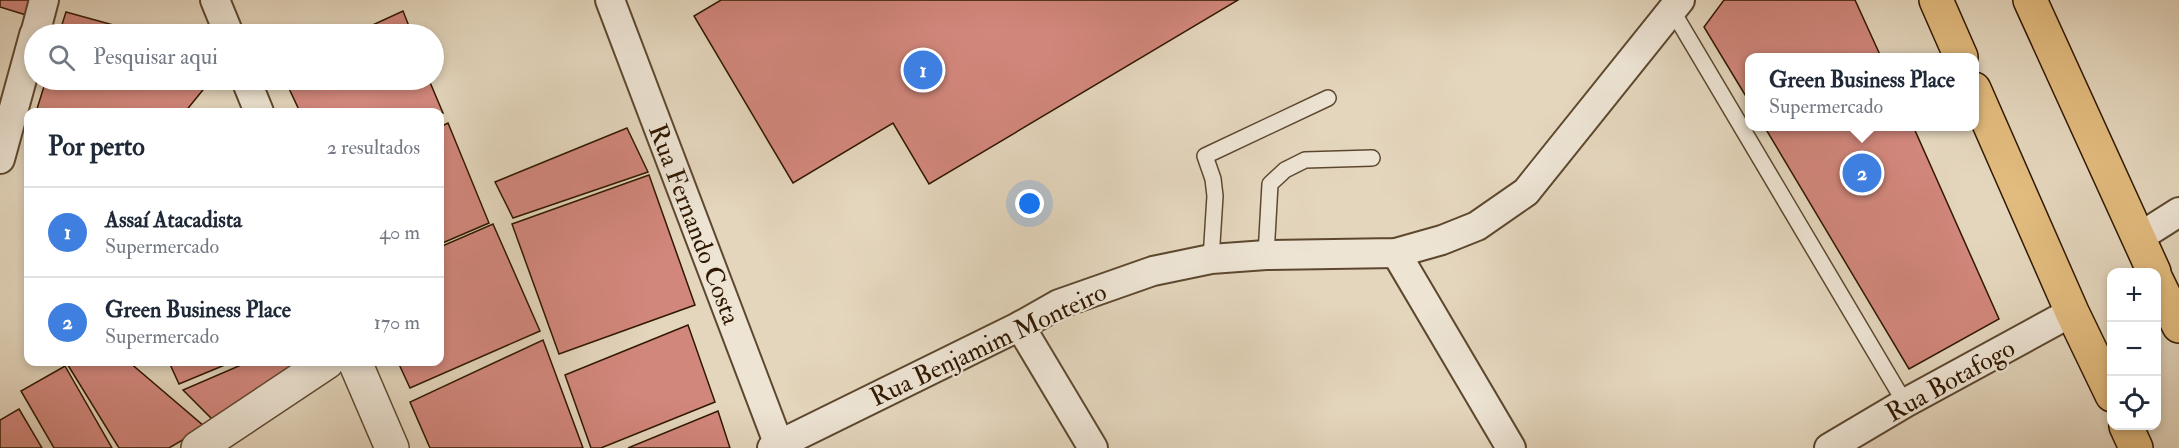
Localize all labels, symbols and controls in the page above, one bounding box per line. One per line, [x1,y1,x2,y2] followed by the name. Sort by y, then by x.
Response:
[24,24,444,90] search box
[45,41,78,74] icon: search
[93,43,218,71] text: Pesquisar aqui
[904,48,942,92] pin: 1
[1745,53,1979,131] popup
[1769,66,1955,94] text: Green Business Place
[1769,94,1883,119] text: Supermercado
[641,120,747,329] street label: Rua Fernando Costa
[48,131,145,163] text: Por perto
[327,135,420,160] text: 2 resultados
[1842,150,1882,195] pin: 2
[1015,189,1044,218] your location
[105,206,242,234] text: Assaí Atacadista
[64,220,71,245] text: 1
[379,220,420,245] text: 40 m
[105,234,219,259] text: Supermercado
[2107,268,2161,430] map controls
[2107,268,2161,322] button: +
[865,276,1112,414] street label: Rua Benjamim Monteiro
[105,296,291,324] text: Green Business Place
[62,310,73,335] text: 2
[374,310,420,335] text: 170 m
[2107,322,2161,376] button: −
[105,324,219,349] text: Supermercado
[1880,332,2021,429] street label: Rua Botafogo
[2107,376,2161,430] button: locate

